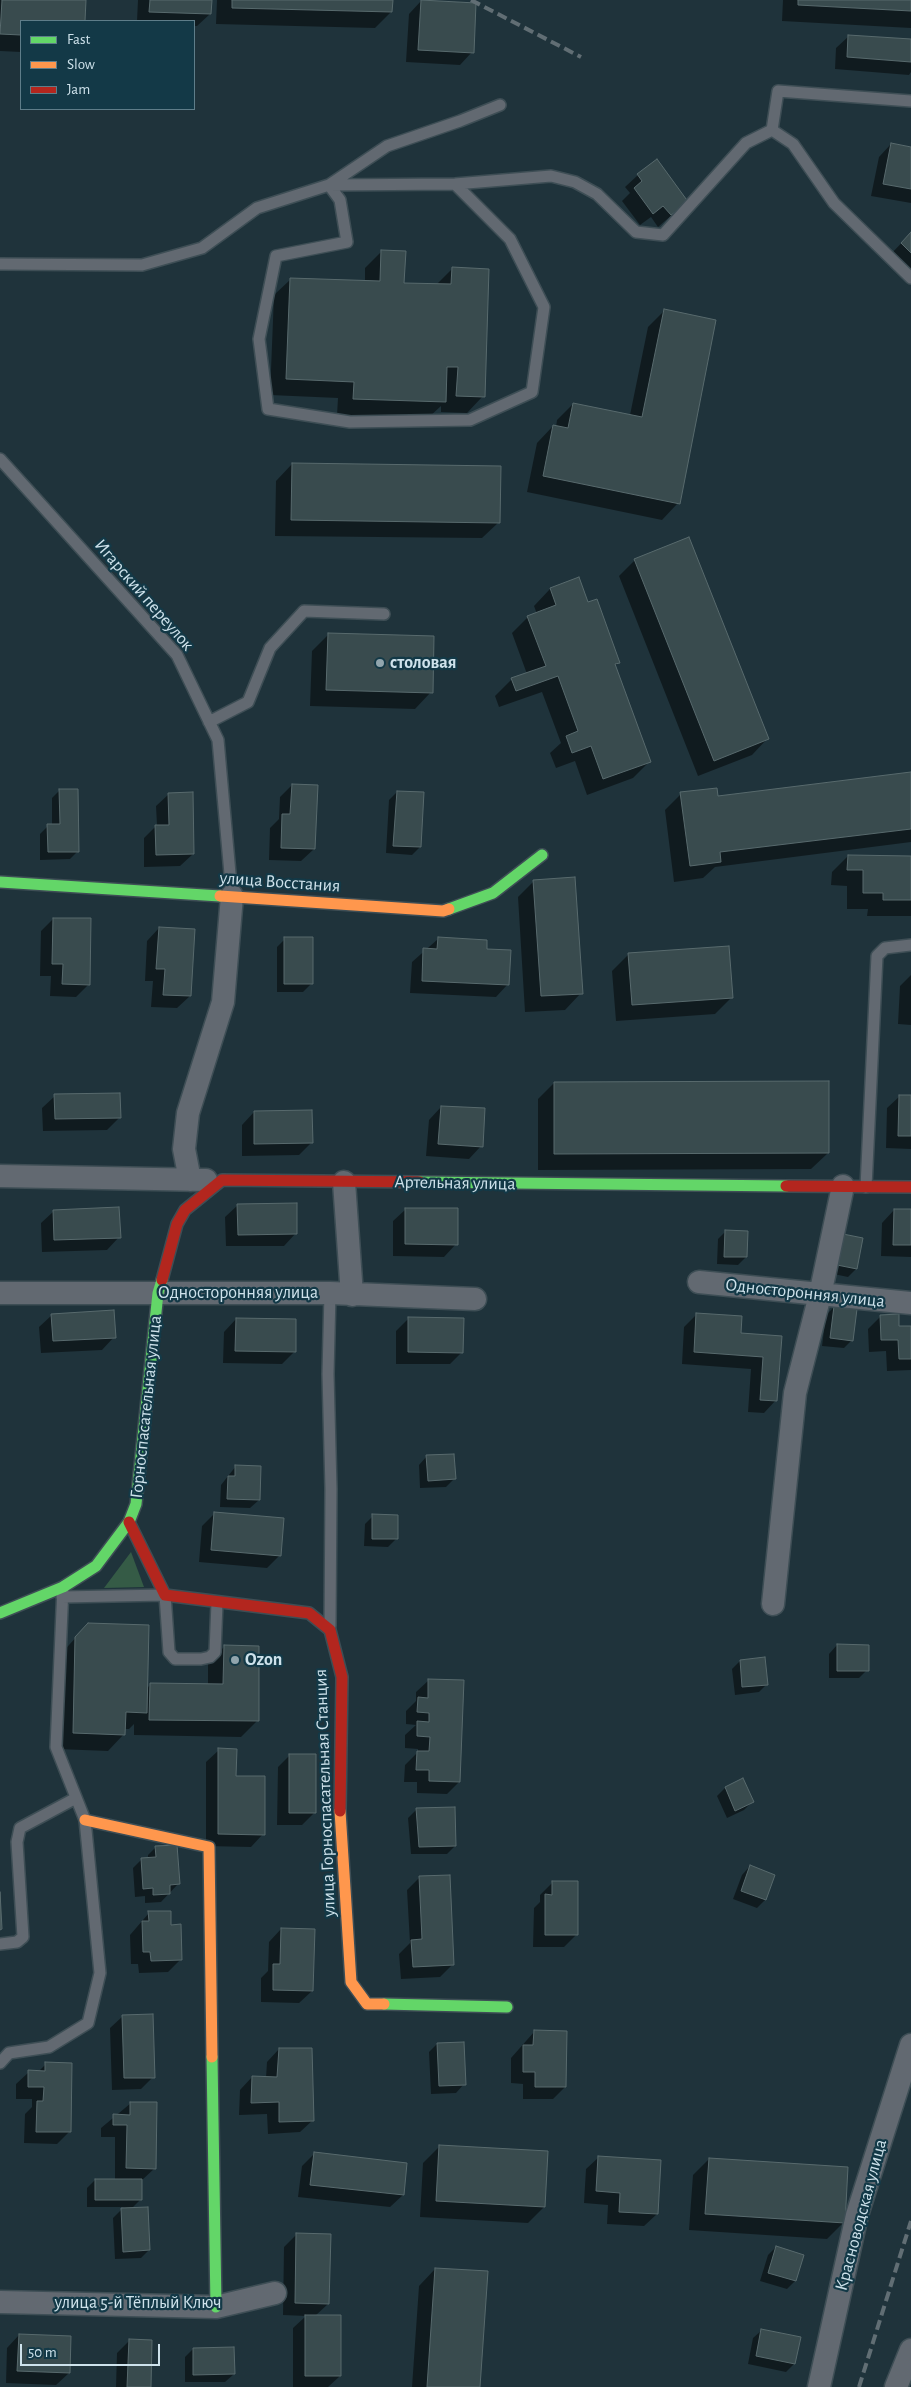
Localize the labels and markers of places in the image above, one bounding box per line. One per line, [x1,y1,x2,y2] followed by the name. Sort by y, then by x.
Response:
[390,652,457,674] place label: столовая
[374,657,386,669] marker: столовая
[245,1649,282,1671] place label: Ozon
[229,1654,241,1666] marker: Ozon

